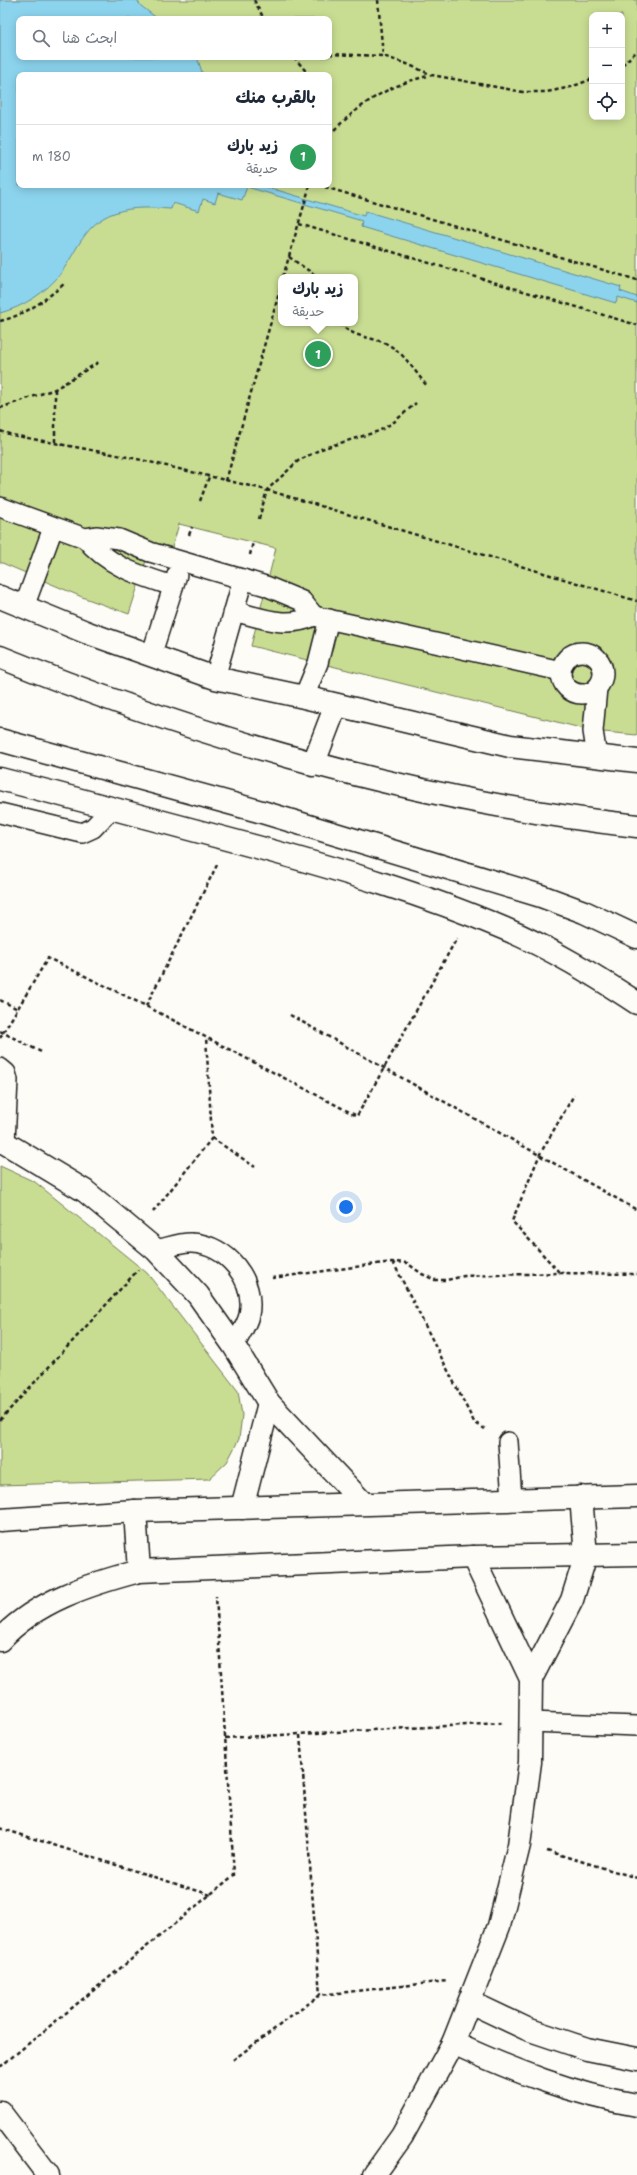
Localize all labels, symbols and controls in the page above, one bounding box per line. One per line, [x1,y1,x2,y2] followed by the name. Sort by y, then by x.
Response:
[589,12,625,120] map controls
[589,12,625,48] button: +
[16,16,332,60] search box
[30,27,52,49] icon: search
[62,28,117,48] text: ابحث هنا
[589,48,625,84] button: −
[589,84,625,120] button: locate
[236,86,316,108] text: بالقرب منك
[227,136,278,156] text: زيد بارك
[32,148,71,165] text: 180 m
[300,148,306,165] text: 1
[246,160,278,177] text: حديقة
[278,274,358,326] popup
[293,279,343,299] text: زيد بارك
[293,303,324,320] text: حديقة
[305,339,331,369] pin: 1
[336,1197,356,1217] your location

